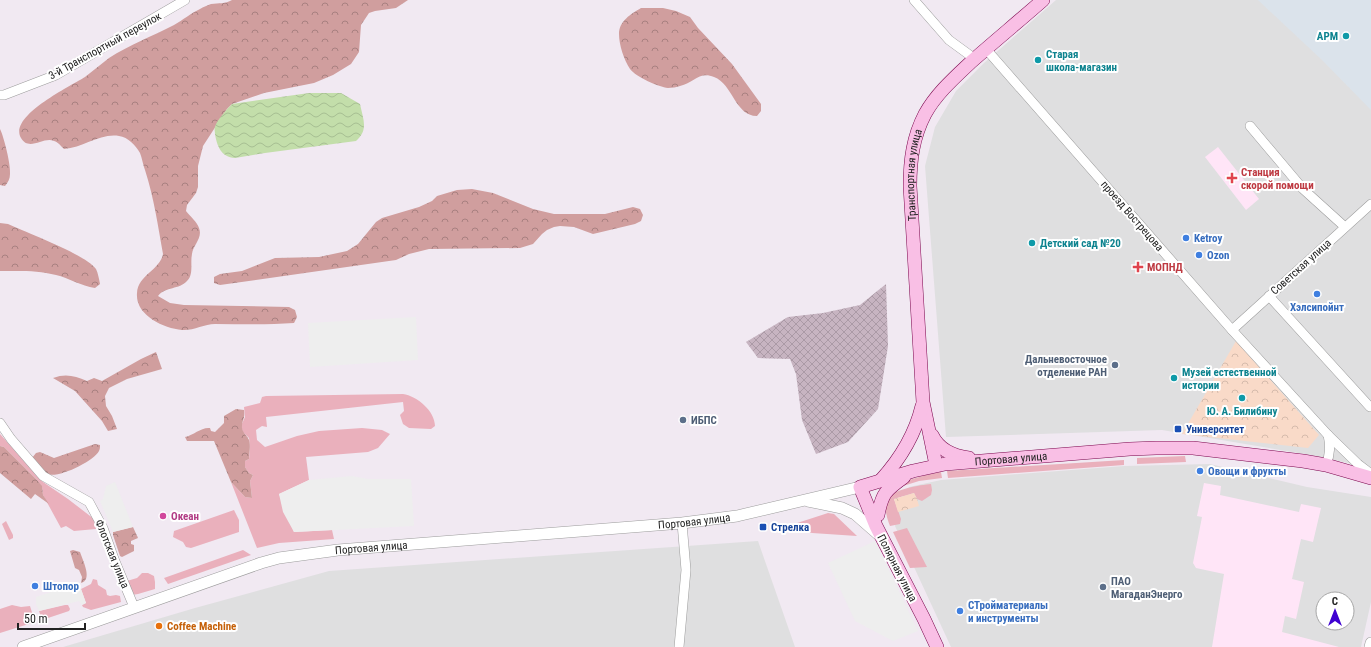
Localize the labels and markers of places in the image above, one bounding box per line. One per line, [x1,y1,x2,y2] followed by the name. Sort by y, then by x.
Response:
[1317,30,1338,43] place label: АРМ
[1341,31,1351,41] marker: АРМ
[1046,48,1117,74] place label: Старая школа-магазин
[1033,55,1043,65] marker: Старая школа-магазин
[1241,166,1314,192] place label: Станция скорой помощи
[1226,172,1238,184] marker: Станция скорой помощи
[1194,232,1222,245] place label: Ketroy
[1181,233,1191,243] marker: Ketroy
[1040,237,1121,250] place label: Детский сад №20
[1027,238,1037,248] marker: Детский сад №20
[1207,249,1229,262] place label: Ozon
[1194,250,1204,260] marker: Ozon
[1132,261,1144,273] marker: МОПНД
[1147,261,1184,274] place label: МОПНД
[1312,289,1322,299] marker: Хэлсипойнт
[1290,301,1344,314] place label: Хэлсипойнт
[1025,353,1107,379] place label: Дальневосточное отделение РАН
[1110,360,1120,370] marker: Дальневосточное отделение РАН
[1182,366,1277,392] place label: Музей естественной истории
[1169,373,1179,383] marker: Музей естественной истории
[1237,393,1247,403] marker: Ю. А. Билибину
[1207,405,1277,418] place label: Ю. А. Билибину
[691,414,717,427] place label: ИБПС
[678,415,688,425] marker: ИБПС
[1186,423,1244,436] place label: Университет
[1173,424,1183,434] marker: Университет
[1208,465,1286,478] place label: Овощи и фрукты
[1195,466,1205,476] marker: Овощи и фрукты
[171,510,199,523] place label: Океан
[158,511,168,521] marker: Океан
[771,521,809,534] place label: Стрелка
[758,522,768,532] marker: Стрелка
[1111,575,1183,601] place label: ПАО МагаданЭнерго
[43,580,79,593] place label: Штопор
[30,581,40,591] marker: Штопор
[1098,582,1108,592] marker: ПАО МагаданЭнерго
[968,599,1048,625] place label: СТройматериалы и инструменты
[955,606,965,616] marker: СТройматериалы и инструменты
[167,620,236,633] place label: Coffee Machine
[154,621,164,631] marker: Coffee Machine

